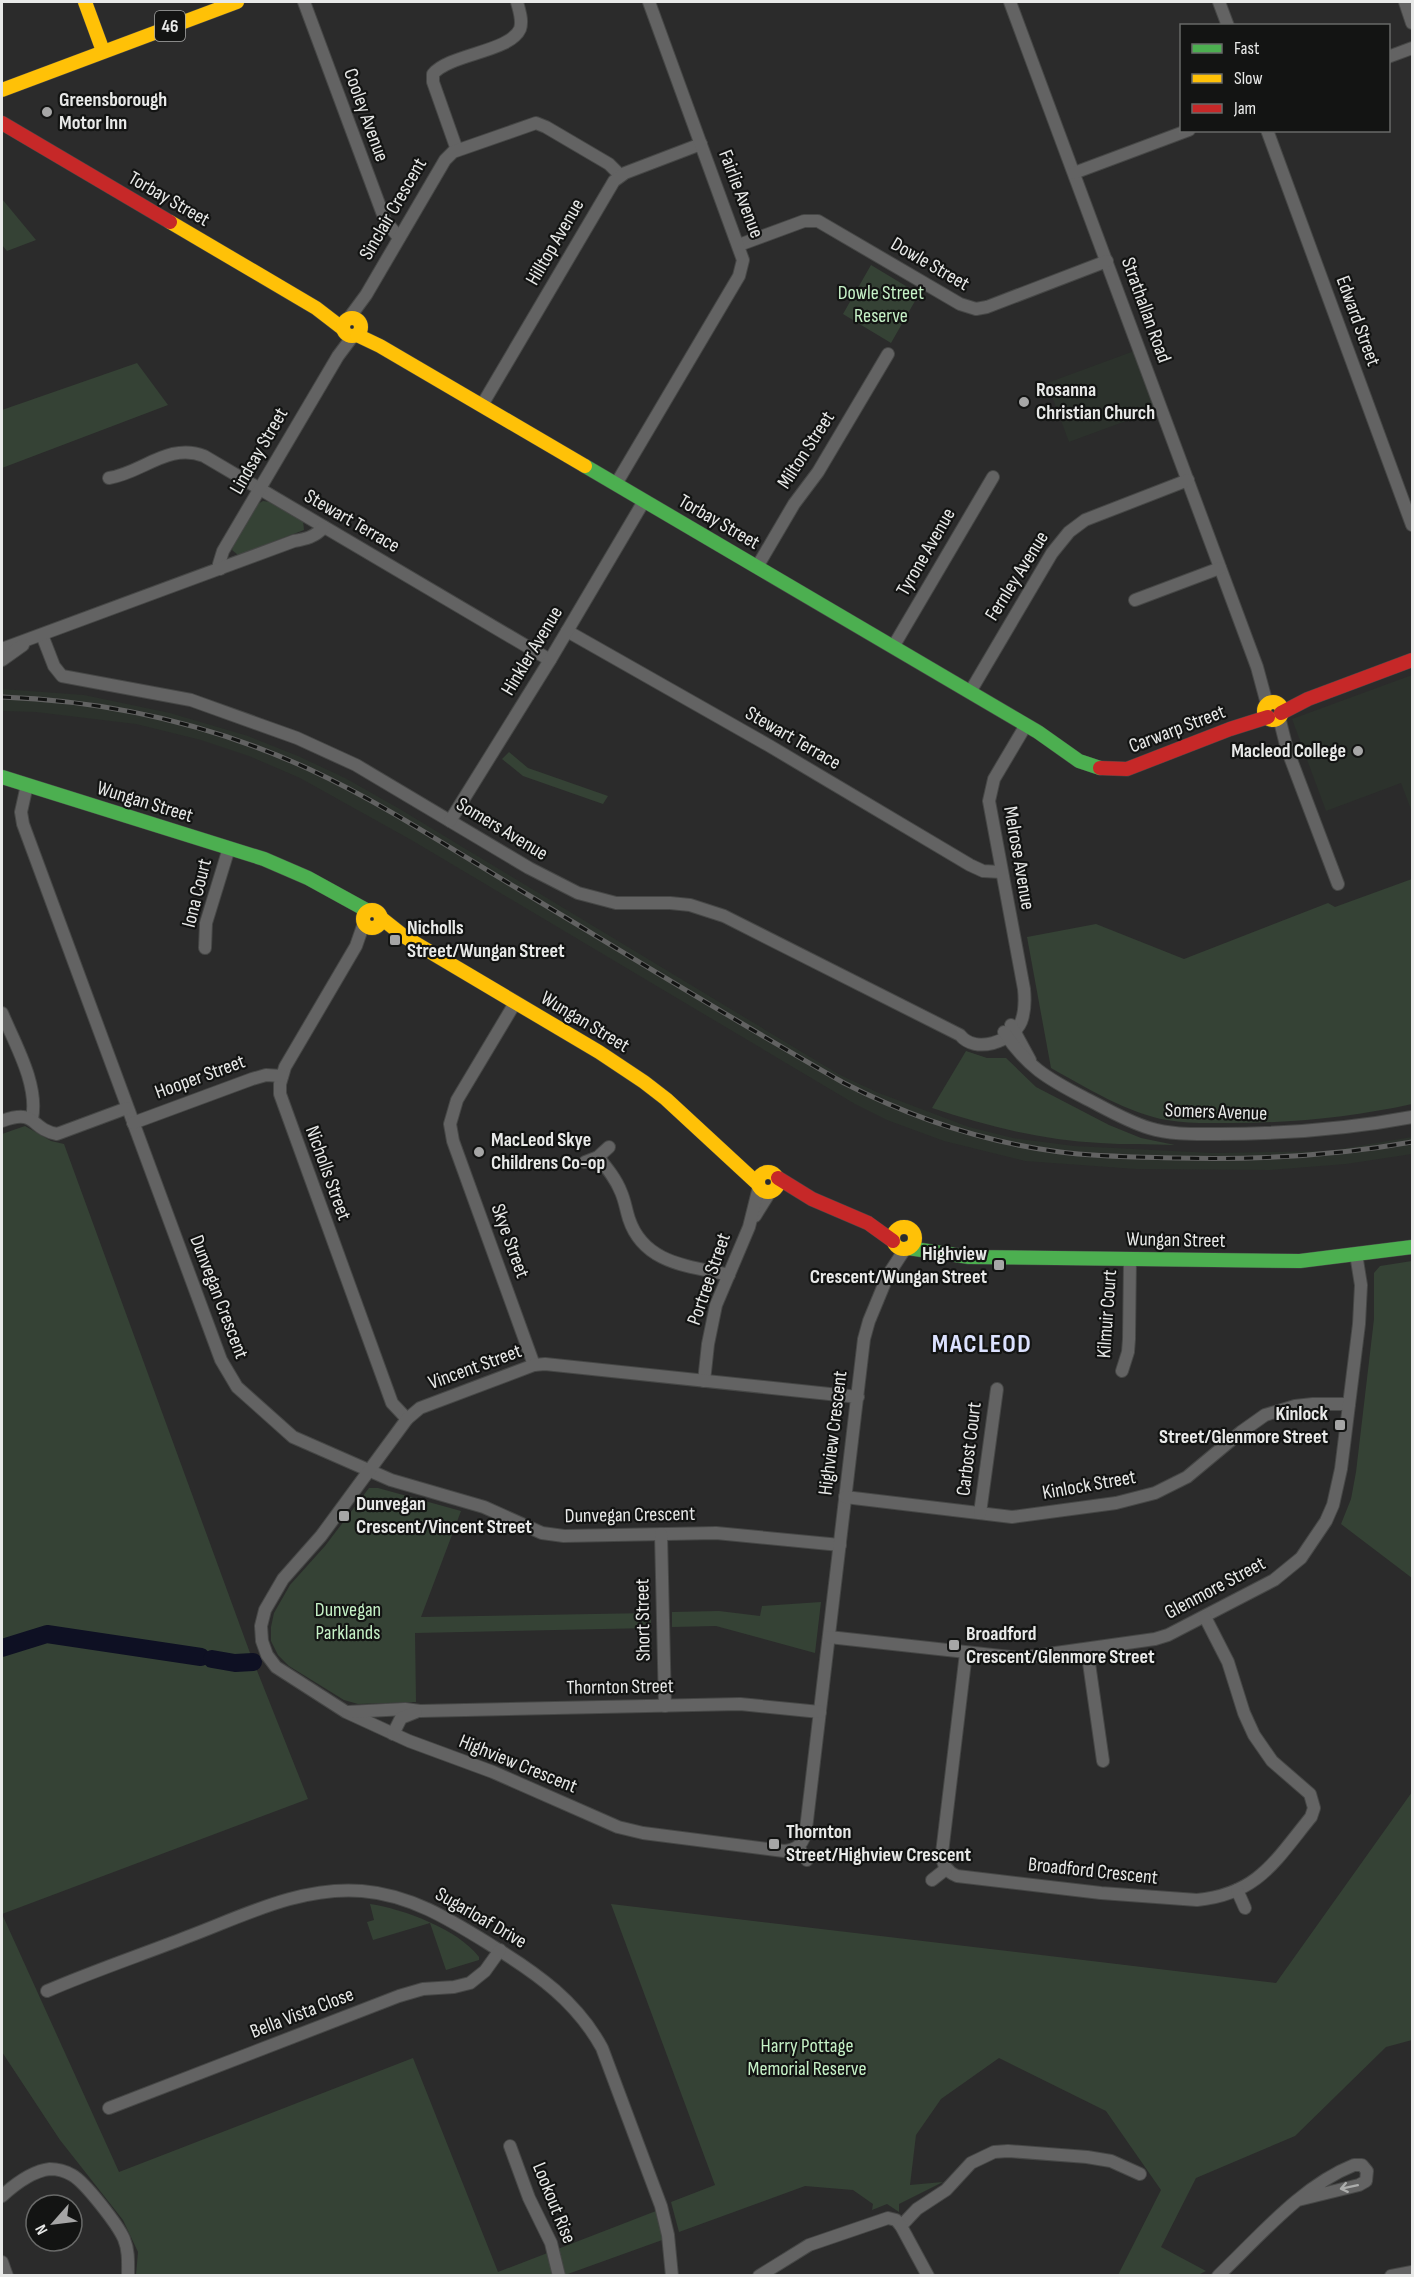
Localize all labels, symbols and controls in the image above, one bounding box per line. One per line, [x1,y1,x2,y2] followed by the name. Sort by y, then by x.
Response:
[155,11,185,41] road number: 46
[1180,24,1390,132] legend
[1234,38,1260,59] text: Fast
[338,65,394,165] street label: Cooley Avenue
[1234,68,1263,89] text: Slow
[59,88,167,135] place label: Greensborough Motor Inn
[1233,98,1256,119] text: Jam
[40,105,54,119] marker: Greensborough Motor Inn
[713,147,769,241] street label: Fairlie Avenue
[354,154,432,264] street label: Sinclair Crescent
[124,166,214,232] street label: Torbay Street
[521,194,589,290] street label: Hilltop Avenue
[887,232,973,296] street label: Dowle Street
[1116,254,1176,366] street label: Strathallan Road
[1331,273,1385,369] street label: Edward Street
[838,281,924,328] park label: Dowle Street Reserve
[1036,378,1155,425] place label: Rosanna Christian Church
[1017,395,1031,409] marker: Rosanna Christian Church
[225,404,293,498] street label: Lindsay Street
[772,407,840,493] street label: Milton Street
[300,484,404,558] street label: Stewart Terrace
[674,489,764,555] street label: Torbay Street
[891,504,961,600] street label: Tyrone Avenue
[980,527,1054,625] street label: Fernley Avenue
[496,602,568,700] street label: Hinkler Avenue
[1125,700,1229,758] street label: Carwarp Street
[741,701,845,775] street label: Stewart Terrace
[1231,739,1346,763] place label: Macleod College
[1351,744,1365,758] marker: Macleod College
[94,776,196,828] street label: Wungan Street
[452,792,552,866] street label: Somers Avenue
[998,804,1040,912] street label: Melrose Avenue
[177,856,217,930] street label: Iona Court
[407,916,565,963] place label: Nicholls Street/Wungan Street
[388,933,402,947] marker: Nicholls Street/Wungan Street
[536,986,634,1058] street label: Wungan Street
[152,1050,248,1104] street label: Hooper Street
[1164,1098,1268,1126] street label: Somers Avenue
[300,1122,356,1224] street label: Nicholls Street
[491,1128,605,1175] place label: MacLeod Skye Childrens Co-op
[472,1145,486,1159] marker: MacLeod Skye Childrens Co-op
[486,1201,534,1281] street label: Skye Street
[1126,1227,1226,1253] street label: Wungan Street
[682,1230,736,1328] street label: Portree Street
[184,1232,254,1362] street label: Dunvegan Crescent
[810,1242,987,1289] place label: Highview Crescent/Wungan Street
[992,1258,1006,1272] marker: Highview Crescent/Wungan Street
[1092,1269,1122,1359] street label: Kilmuir Court
[932,1329,1032,1360] district label: MACLEOD
[425,1339,525,1395] street label: Vincent Street
[813,1369,853,1497] street label: Highview Crescent
[951,1401,987,1497] street label: Carbost Court
[1159,1402,1329,1449] place label: Kinlock Street/Glenmore Street
[1333,1418,1347,1432] marker: Kinlock Street/Glenmore Street
[1040,1465,1138,1505] street label: Kinlock Street
[356,1492,532,1539] place label: Dunvegan Crescent/Vincent Street
[565,1502,695,1528] street label: Dunvegan Crescent
[337,1509,351,1523] marker: Dunvegan Crescent/Vincent Street
[1161,1552,1269,1624] street label: Glenmore Street
[630,1578,656,1662] street label: Short Street
[315,1598,381,1645] park label: Dunvegan Parklands
[966,1622,1155,1669] place label: Broadford Crescent/Glenmore Street
[947,1638,961,1652] marker: Broadford Crescent/Glenmore Street
[566,1674,674,1700] street label: Thornton Street
[455,1729,581,1799] street label: Highview Crescent
[786,1820,971,1867] place label: Thornton Street/Highview Crescent
[767,1837,781,1851] marker: Thornton Street/Highview Crescent
[1027,1852,1159,1890] street label: Broadford Crescent
[431,1882,531,1954] street label: Sugarloaf Drive
[247,1982,357,2044] street label: Bella Vista Close
[748,2034,866,2081] park label: Harry Pottage Memorial Reserve
[527,2159,581,2247] street label: Lookout Rise
[1340,2182,1359,2194] one-way arrow
[24,2193,84,2253] north arrow
[32,2221,52,2238] text: N

